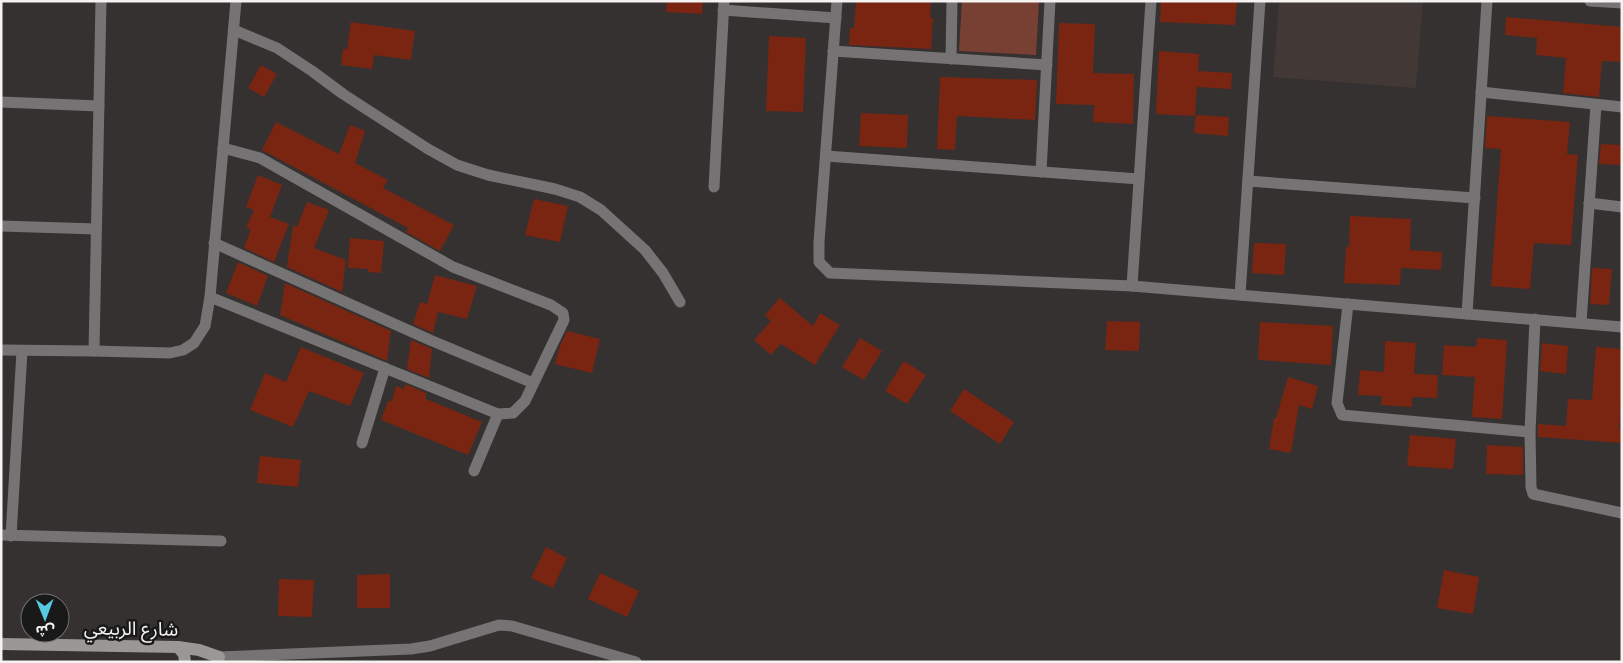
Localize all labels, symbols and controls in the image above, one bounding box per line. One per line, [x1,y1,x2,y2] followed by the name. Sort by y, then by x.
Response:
[20,593,70,643] north arrow
[84,615,178,644] street label: شارع الربيعي
[35,622,55,640] text: ش

